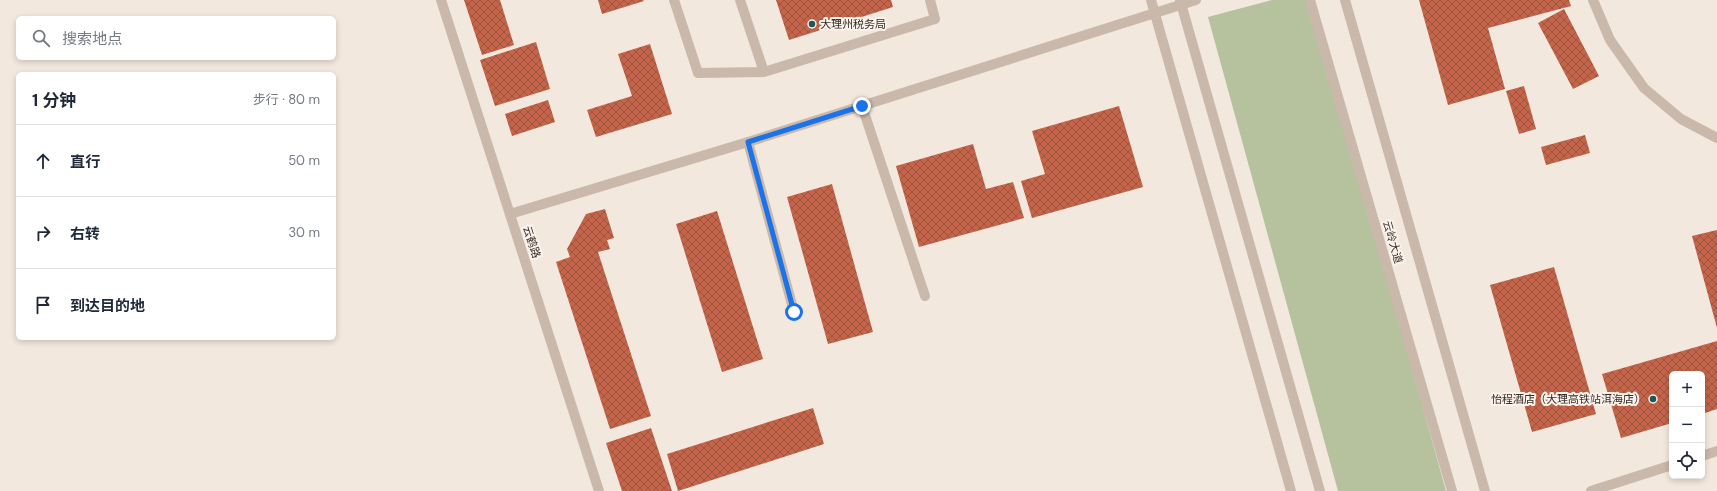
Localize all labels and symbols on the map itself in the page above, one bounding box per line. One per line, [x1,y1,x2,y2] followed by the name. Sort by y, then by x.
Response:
[820,17,886,31] place label: 大理州税务局
[807,19,817,29] marker: 大理州税务局
[853,97,871,115] route end
[1380,219,1406,265] street label: 云岭大道
[520,224,544,260] street label: 云鹤路
[785,303,803,321] route start
[1491,392,1645,406] place label: 怡程酒店（大理高铁站洱海店）
[1648,394,1658,404] marker: 怡程酒店（大理高铁站洱海店）

